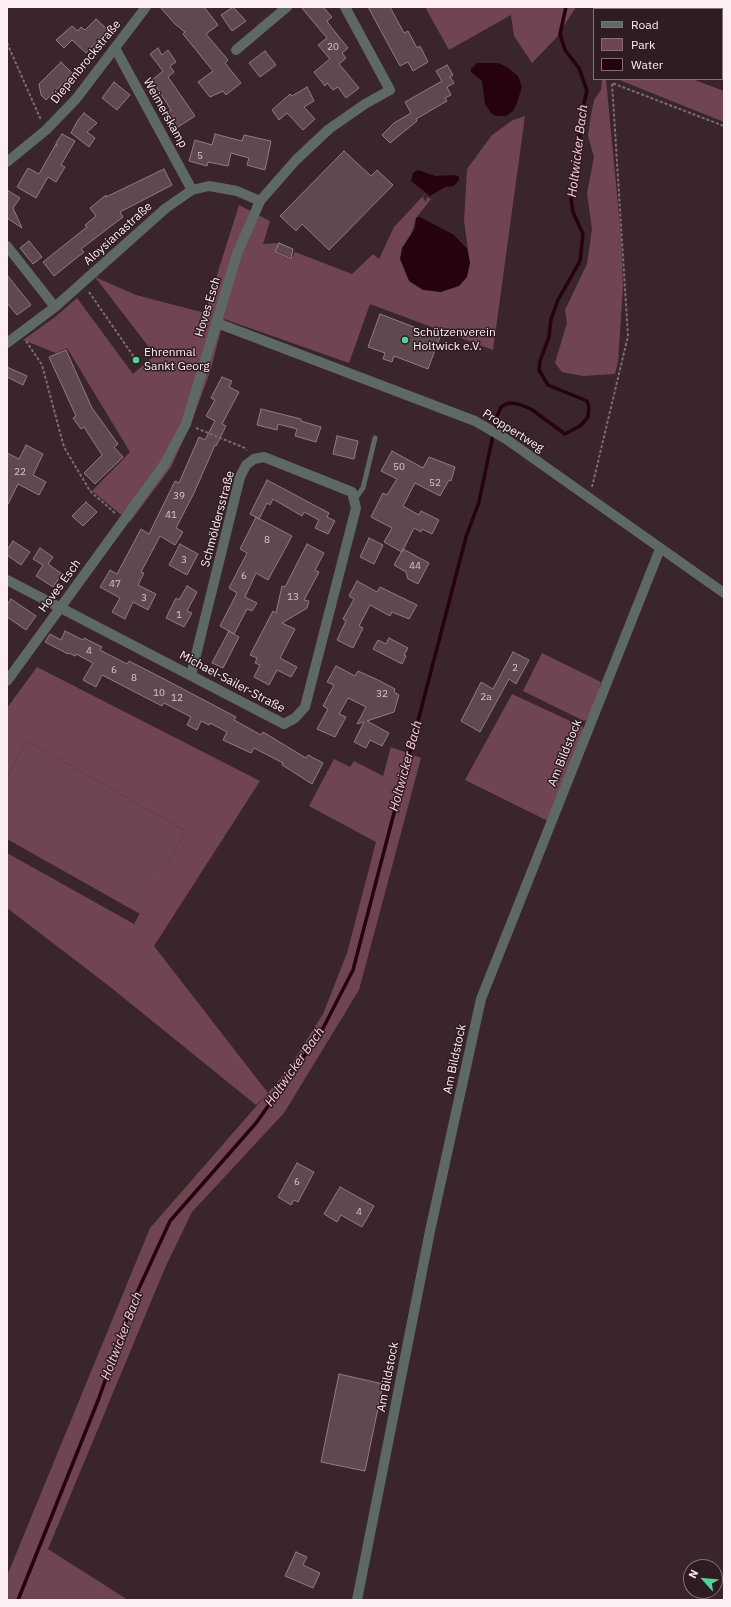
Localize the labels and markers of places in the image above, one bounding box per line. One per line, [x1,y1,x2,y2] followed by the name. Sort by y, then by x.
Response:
[413,326,496,354] place label: Schützenverein Holtwick e.V.
[400,335,410,345] marker: Schützenverein Holtwick e.V.
[144,346,210,374] place label: Ehrenmal Sankt Georg
[131,355,141,365] marker: Ehrenmal Sankt Georg

